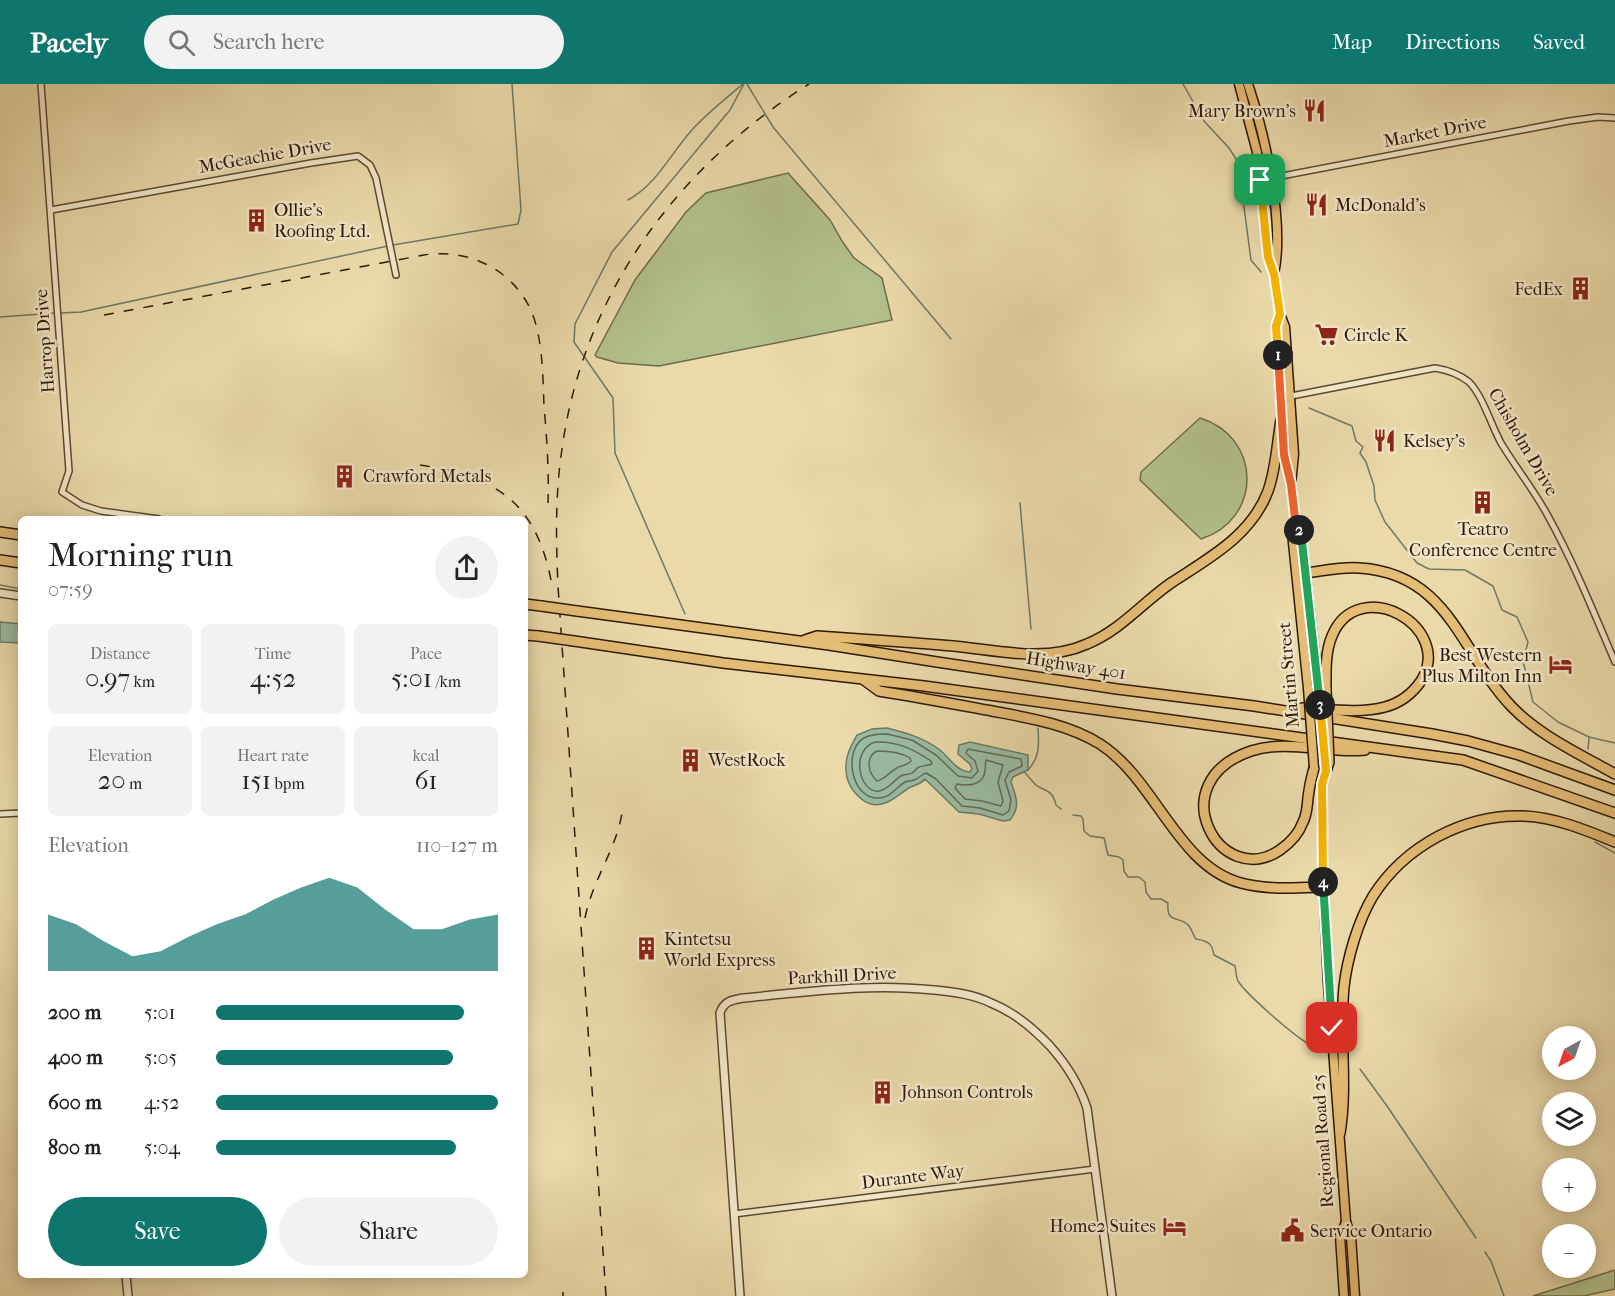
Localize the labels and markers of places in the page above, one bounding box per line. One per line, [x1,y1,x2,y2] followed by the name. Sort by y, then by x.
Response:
[1301,98,1327,124] restaurant icon: Mary Brown's
[1188,101,1296,122] place label: Mary Brown's
[1234,154,1285,205] pin
[1304,192,1330,218] restaurant icon: McDonald's
[1335,195,1426,216] place label: McDonald's
[274,200,370,242] place label: Ollie's Roofing Ltd.
[243,207,269,233] building icon: Ollie's Roofing Ltd.
[1568,276,1594,302] building icon: FedEx
[1514,279,1564,300] place label: FedEx
[1313,322,1339,348] supermarket icon: Circle K
[1344,325,1408,346] place label: Circle K
[1263,340,1293,370] pin: 1
[1372,428,1398,454] restaurant icon: Kelsey's
[1403,431,1466,452] place label: Kelsey's
[332,463,358,489] building icon: Crawford Metals
[363,466,492,487] place label: Crawford Metals
[1470,490,1496,516] building icon: Teatro Conference Centre
[1284,515,1314,545] pin: 2
[1409,519,1557,561] place label: Teatro Conference Centre
[1421,645,1543,687] place label: Best Western Plus Milton Inn
[1547,652,1573,678] hotel icon: Best Western Plus Milton Inn
[1305,690,1335,720] pin: 3
[677,747,703,773] building icon: WestRock
[707,750,786,771] place label: WestRock
[1308,867,1338,897] pin: 4
[663,929,776,971] place label: Kintetsu World Express
[633,936,659,962] building icon: Kintetsu World Express
[1306,1002,1357,1053] pin
[870,1079,896,1105] building icon: Johnson Controls
[899,1082,1033,1103] place label: Johnson Controls
[1161,1213,1187,1239] hotel icon: Home2 Suites
[1049,1216,1156,1237] place label: Home2 Suites
[1279,1218,1305,1244] public building icon: Service Ontario
[1310,1221,1432,1242] place label: Service Ontario

